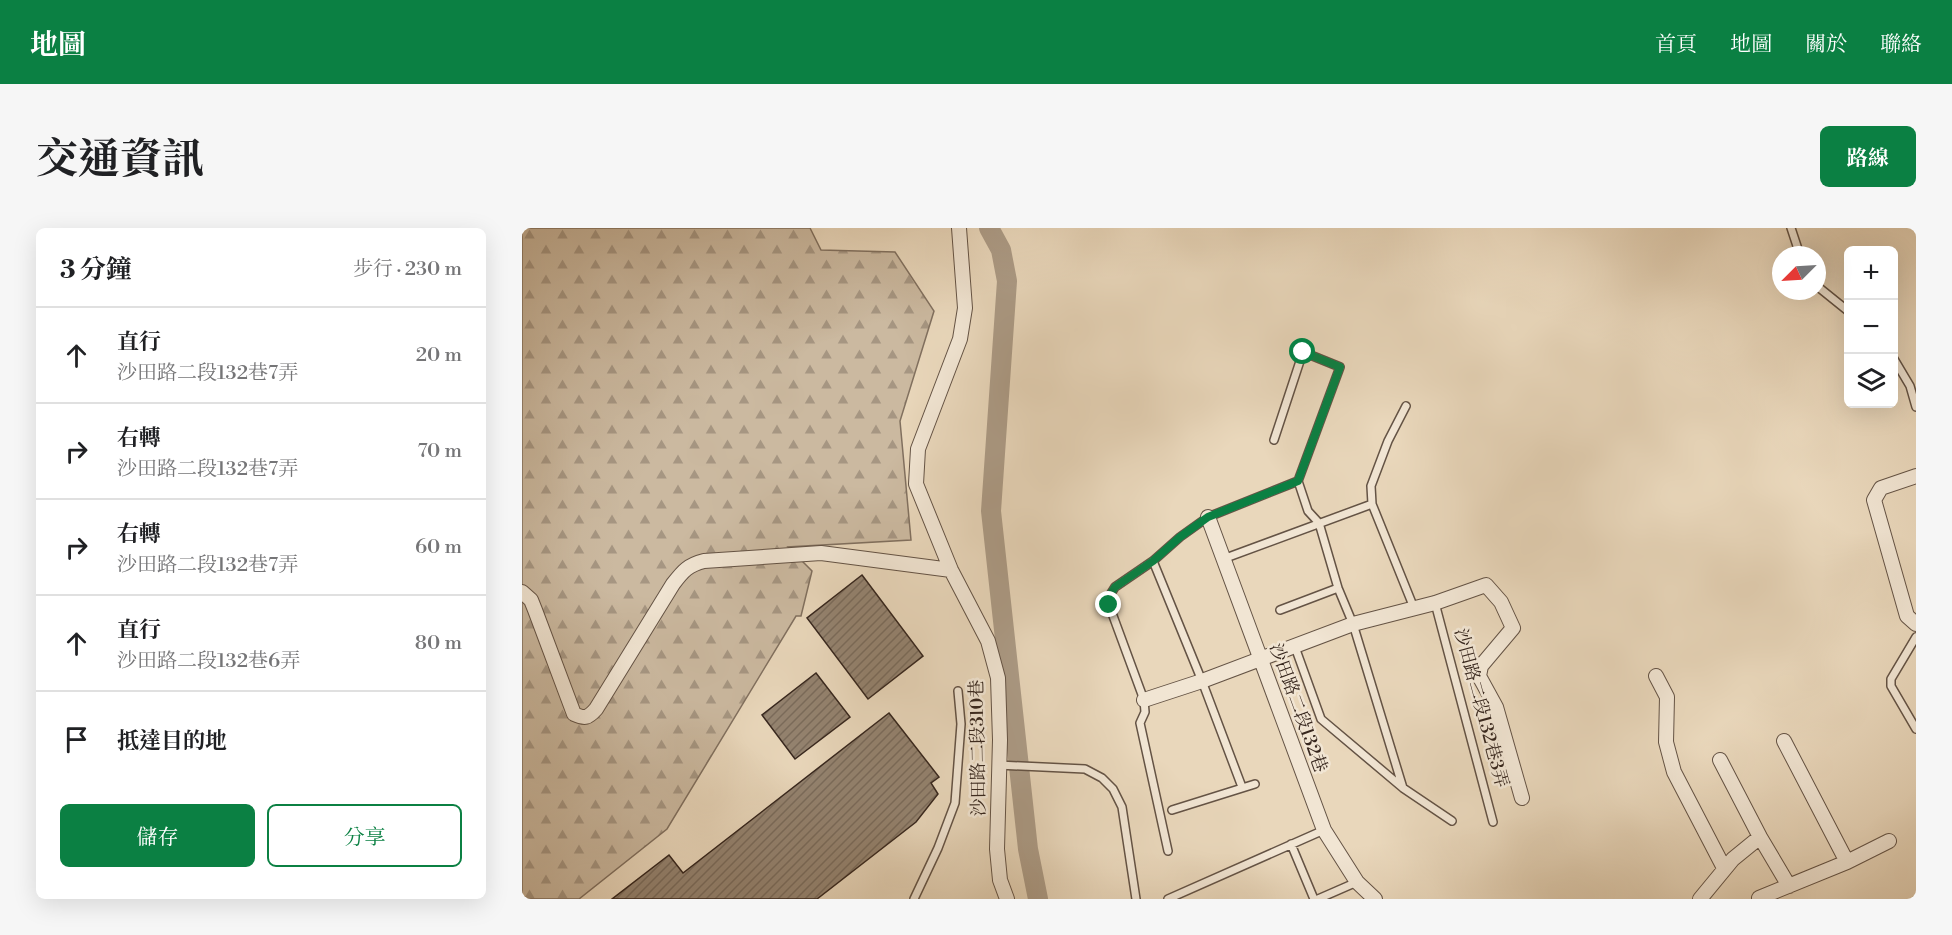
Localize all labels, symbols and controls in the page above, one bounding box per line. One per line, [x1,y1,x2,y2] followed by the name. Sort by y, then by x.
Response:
[30,28,86,63] text: 地圖
[1655,32,1697,58] text: 首頁
[1730,32,1772,58] text: 地圖
[1805,32,1847,58] text: 關於
[1880,32,1922,58] text: 聯絡
[1820,126,1916,187] button: 路線
[36,134,204,187] text: 交通資訊
[1772,246,1826,300] north arrow
[1844,246,1898,408] map controls
[1844,246,1898,300] button: +
[60,254,132,286] text: 3 分鐘
[353,257,462,282] text: 步行 · 230 m
[1844,300,1898,354] button: −
[117,329,161,356] text: 直行
[1289,338,1315,364] route start
[60,339,93,372] icon: ahead
[416,343,462,368] text: 20 m
[1844,354,1898,408] button: layers
[117,361,298,386] text: 沙田路二段132巷7弄
[117,425,161,452] text: 右轉
[60,435,93,468] icon: right
[418,439,462,464] text: 70 m
[117,457,298,482] text: 沙田路二段132巷7弄
[117,521,161,548] text: 右轉
[60,531,93,564] icon: right
[415,535,462,560] text: 60 m
[117,553,298,578] text: 沙田路二段132巷7弄
[1095,591,1121,617] route end
[117,617,161,644] text: 直行
[1449,626,1513,790] street label: 沙田路二段132巷3弄
[60,627,93,660] icon: ahead
[415,631,462,656] text: 80 m
[1264,640,1332,776] street label: 沙田路二段132巷
[117,649,300,674] text: 沙田路二段132巷6弄
[965,679,991,817] street label: 沙田路二段310巷
[60,723,93,756] icon: arrive
[117,728,227,755] text: 抵達目的地
[60,804,255,867] button: 儲存
[267,804,462,867] button: 分享

